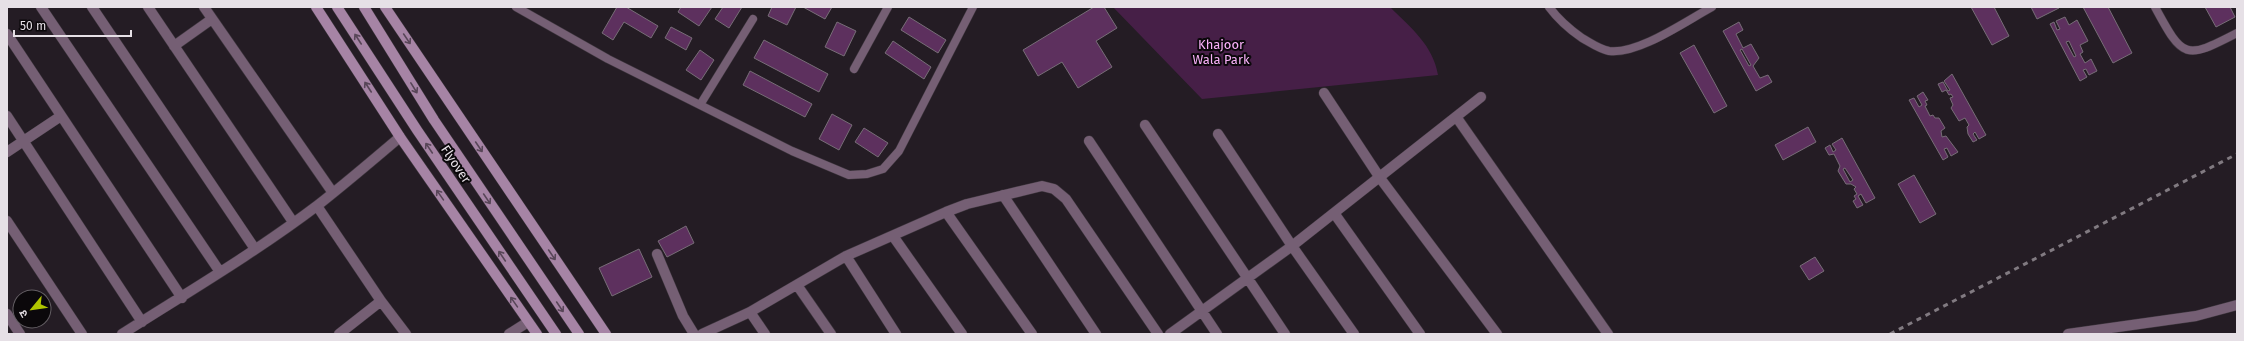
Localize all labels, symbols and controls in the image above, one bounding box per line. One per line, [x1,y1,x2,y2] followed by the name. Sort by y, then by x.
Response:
[14,12,131,38] scale bar
[20,19,46,33] text: 50 m
[353,33,361,45] one-way arrow
[403,34,411,45] one-way arrow
[1192,37,1250,67] park label: Khajoor Wala Park
[364,82,372,93] one-way arrow
[410,82,418,94] one-way arrow
[476,141,484,153] one-way arrow
[438,142,474,186] street label: Flyover
[425,143,433,154] one-way arrow
[436,190,444,201] one-way arrow
[483,193,491,204] one-way arrow
[548,249,556,260] one-way arrow
[498,250,507,261] one-way arrow
[12,289,52,329] north arrow
[510,297,518,308] one-way arrow
[556,301,564,312] one-way arrow
[16,307,31,320] text: उ

